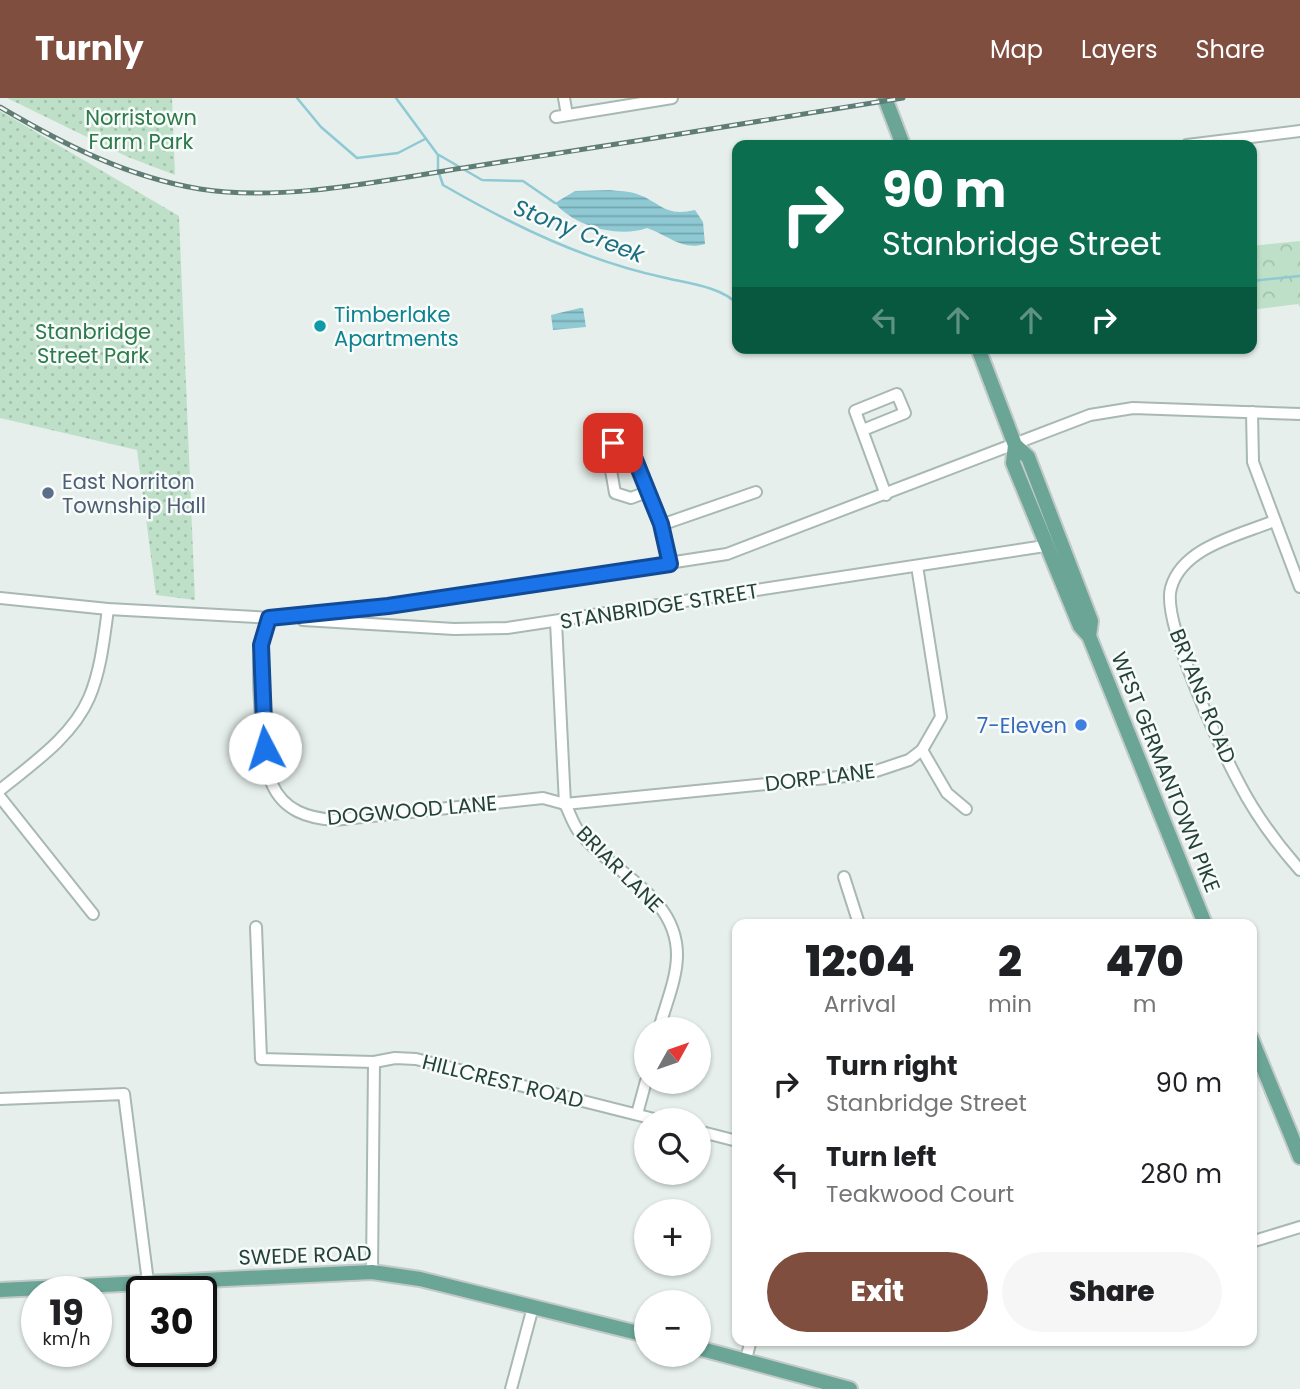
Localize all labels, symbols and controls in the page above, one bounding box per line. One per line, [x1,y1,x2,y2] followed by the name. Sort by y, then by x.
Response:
[35,25,144,72] text: Turnly
[990,33,1043,66] text: Map
[1081,33,1157,66] text: Layers
[1195,33,1265,66] text: Share
[85,103,197,156] park label: Norristown Farm Park
[882,156,1006,224] text: 90 m
[767,168,858,259] icon: right
[509,191,650,271] water label: Stony Creek
[882,221,1161,266] text: Stanbridge Street
[334,300,459,353] place label: Timberlake Apartments
[866,301,904,339] icon: left
[939,301,977,339] icon: ahead
[1012,301,1050,339] icon: ahead
[1085,301,1123,339] icon: right
[35,317,151,370] park label: Stanbridge Street Park
[312,318,328,334] marker: Timberlake Apartments
[583,413,643,473] pin
[594,424,632,462] icon: arrive
[62,467,206,520] place label: East Norriton Township Hall
[40,485,56,501] marker: East Norriton Township Hall
[558,576,760,636] street label: STANBRIDGE STREET
[1163,624,1243,768] street label: BRYANS ROAD
[1104,647,1228,897] street label: WEST GERMANTOWN PIKE
[228,711,302,785] position arrow
[977,711,1067,740] place label: 7-Eleven
[1073,717,1089,733] marker: 7-Eleven
[763,756,877,798] street label: DORP LANE
[326,788,498,832] street label: DOGWOOD LANE
[570,819,670,919] street label: BRIAR LANE
[805,932,915,991] text: 12:04
[998,932,1022,991] text: 2
[1105,932,1184,991] text: 470
[824,988,896,1020] text: Arrival
[988,988,1032,1020] text: min
[1133,988,1156,1020] text: m
[634,1017,710,1094] north arrow
[634,1017,711,1367] map controls
[419,1047,587,1115] street label: HILLCREST ROAD
[826,1048,958,1084] text: Turn right
[767,1065,805,1103] icon: right
[1156,1065,1222,1101] text: 90 m
[826,1087,1027,1119] text: Stanbridge Street
[634,1108,711,1185] button: search
[826,1139,937,1175] text: Turn left
[767,1156,805,1194] icon: left
[1141,1156,1222,1192] text: 280 m
[826,1178,1014,1210] text: Teakwood Court
[634,1199,711,1276] button: +
[238,1238,372,1272] street label: SWEDE ROAD
[767,1252,988,1332] button: Exit
[1002,1252,1222,1332] button: Share
[126,1276,217,1367] speed limit sign: 30
[49,1288,84,1337] text: 19
[634,1290,711,1367] button: −
[43,1326,90,1351] text: km/h

